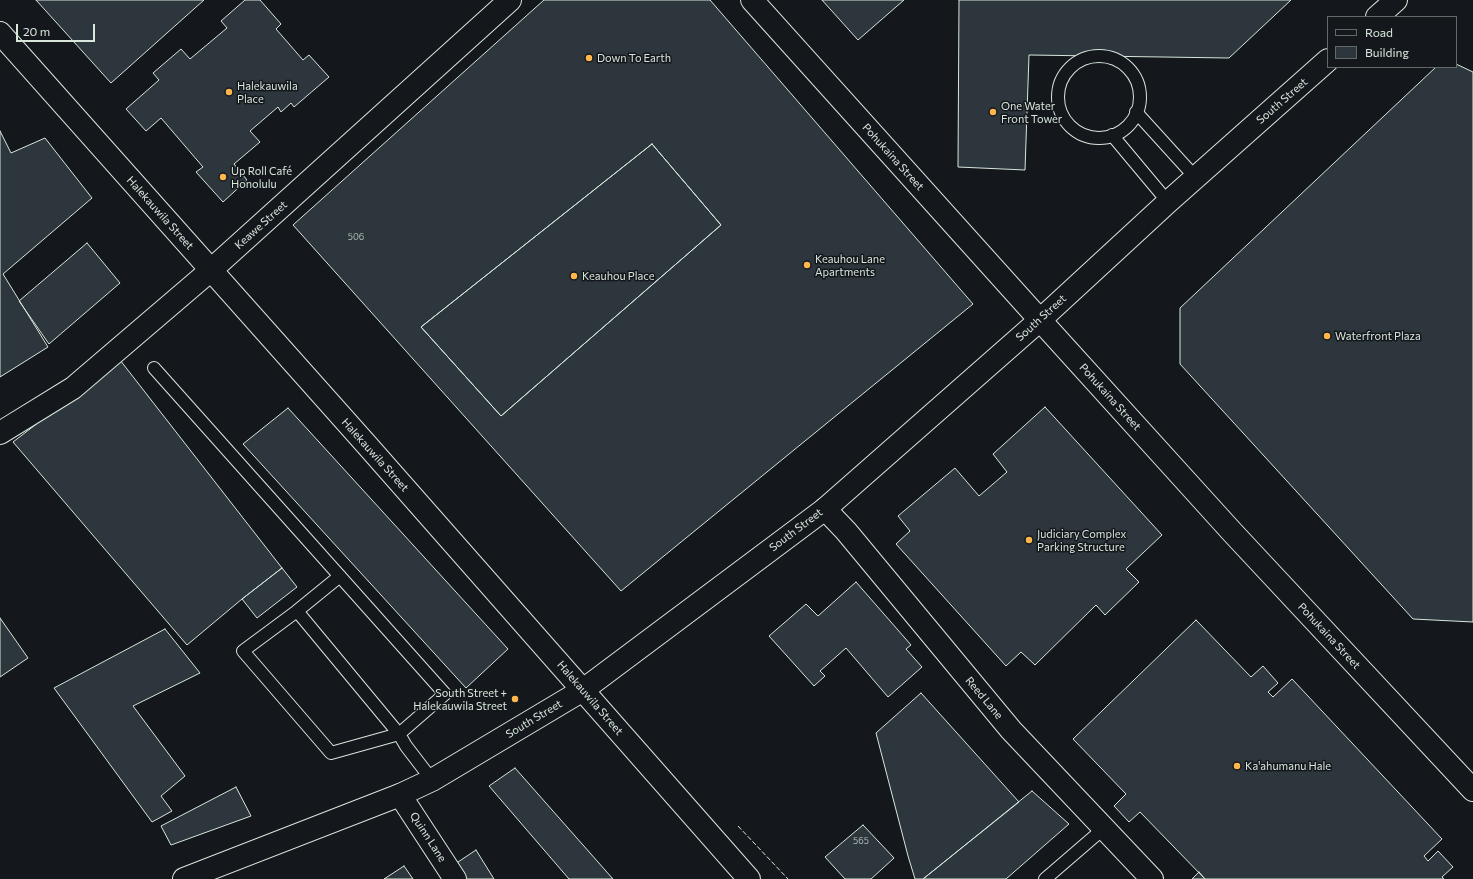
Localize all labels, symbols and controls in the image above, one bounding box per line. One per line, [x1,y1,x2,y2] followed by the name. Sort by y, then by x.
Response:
[18,16,97,42] scale bar
[1327,16,1457,68] legend
[23,24,50,38] text: 20 m
[1365,25,1393,39] text: Road
[1365,45,1409,59] text: Building
[597,51,671,65] place label: Down To Earth
[584,53,594,63] marker: Down To Earth
[1254,75,1310,127] street label: South Street
[237,79,298,105] place label: Halekauwila Place
[224,87,234,97] marker: Halekauwila Place
[1001,99,1062,125] place label: One Water Front Tower
[988,107,998,117] marker: One Water Front Tower
[859,121,927,193] street label: Pohukaina Street
[231,164,292,190] place label: Up Roll Café Honolulu
[218,172,228,182] marker: Up Roll Café Honolulu
[124,174,196,252] street label: Halekauwila Street
[232,198,290,252] street label: Keawe Street
[348,232,364,242] house number: 506
[815,252,885,278] place label: Keauhou Lane Apartments
[802,260,812,270] marker: Keauhou Lane Apartments
[582,269,655,283] place label: Keauhou Place
[569,271,579,281] marker: Keauhou Place
[1013,292,1069,344] street label: South Street
[1335,329,1421,343] place label: Waterfront Plaza
[1322,331,1332,341] marker: Waterfront Plaza
[1076,361,1144,433] street label: Pohukaina Street
[339,416,411,494] street label: Halekauwila Street
[767,506,825,554] street label: South Street
[1037,527,1126,553] place label: Judiciary Complex Parking Structure
[1024,535,1034,545] marker: Judiciary Complex Parking Structure
[1295,600,1363,672] street label: Pohukaina Street
[554,658,626,738] street label: Halekauwila Street
[962,674,1006,722] street label: Reed Lane
[413,686,507,712] place label: South Street + Halekauwila Street
[510,694,520,704] marker: South Street + Halekauwila Street
[504,697,564,741] street label: South Street
[1245,759,1331,773] place label: Ka'ahumanu Hale
[1232,761,1242,771] marker: Ka'ahumanu Hale
[407,810,449,864] street label: Quinn Lane
[853,836,869,846] house number: 565

